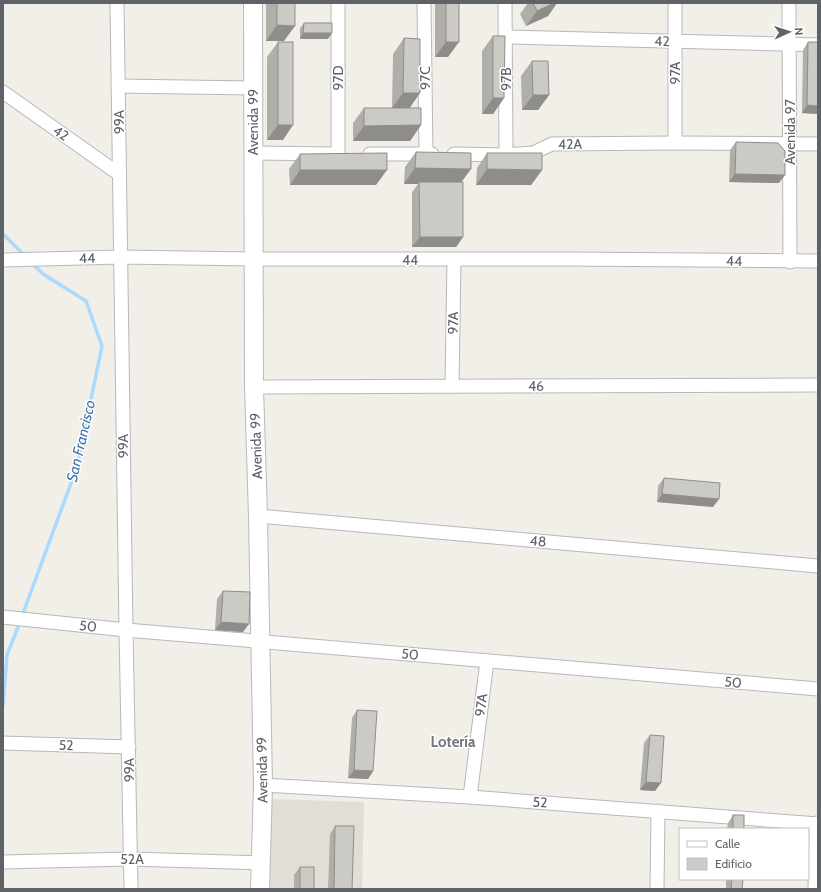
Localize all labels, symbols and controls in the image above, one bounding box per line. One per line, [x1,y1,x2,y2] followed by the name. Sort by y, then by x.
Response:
[769,12,809,52] north arrow
[792,27,806,36] text: N
[654,32,670,50] street label: 42
[666,61,684,84] street label: 97A
[329,65,347,91] street label: 97D
[416,66,434,90] street label: 97C
[497,67,515,91] street label: 97B
[244,89,262,155] street label: Avenida 99
[781,99,799,165] street label: Avenida 97
[110,109,128,134] street label: 99A
[50,121,72,145] street label: 42
[558,135,583,153] street label: 42A
[79,249,95,267] street label: 44
[402,251,418,269] street label: 44
[726,252,742,270] street label: 44
[444,311,462,335] street label: 97A
[528,377,544,395] street label: 46
[63,398,99,484] water label: San Francisco
[246,412,266,479] street label: Avenida 99
[114,433,132,458] street label: 99A
[529,531,547,551] street label: 48
[78,616,98,636] street label: 50
[401,644,420,664] street label: 50
[724,672,743,692] street label: 50
[471,692,491,718] street label: 97A
[431,733,476,751] district label: Lotería
[58,736,74,754] street label: 52
[252,737,272,803] street label: Avenida 99
[120,757,138,782] street label: 99A
[532,793,548,811] street label: 52
[679,828,809,880] legend
[715,836,740,851] text: Calle
[120,850,144,868] street label: 52A
[715,856,752,871] text: Edificio

